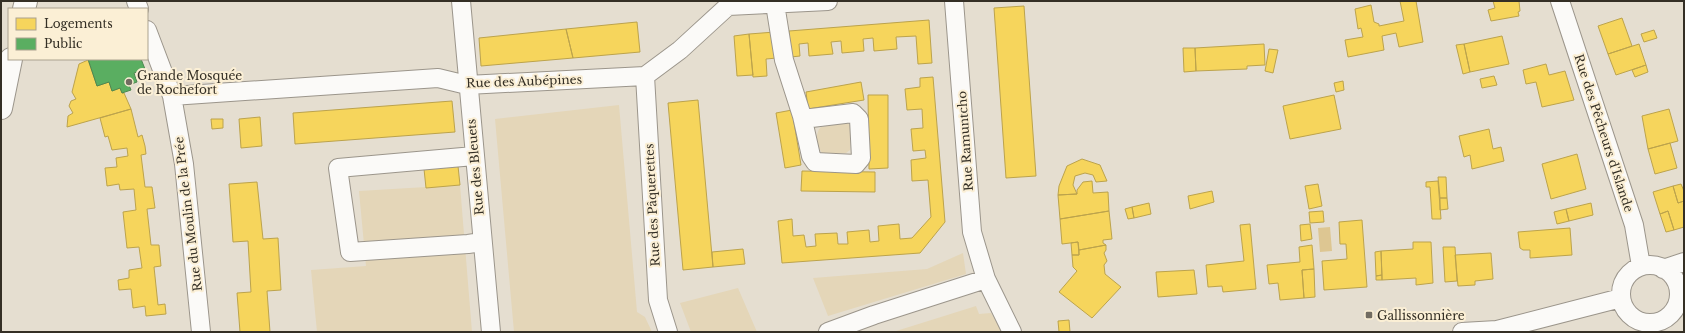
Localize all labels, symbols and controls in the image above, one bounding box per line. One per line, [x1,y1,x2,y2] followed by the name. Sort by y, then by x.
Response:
[8,8,148,60] legend
[44,16,113,31] text: Logements
[44,36,83,51] text: Public
[1571,52,1637,214] street label: Rue des Pêcheurs d'Islande
[137,68,242,97] place label: Grande Mosquée de Rochefort
[466,71,582,91] street label: Rue des Aubépines
[124,77,134,87] marker: Grande Mosquée de Rochefort
[954,90,976,191] street label: Rue Ramuntcho
[463,118,487,216] street label: Rue des Bleuets
[171,136,205,292] street label: Rue du Moulin de la Prée
[641,143,663,267] street label: Rue des Pâquerettes
[1377,308,1465,323] place label: Gallissonnière
[1364,310,1374,320] marker: Gallissonnière

